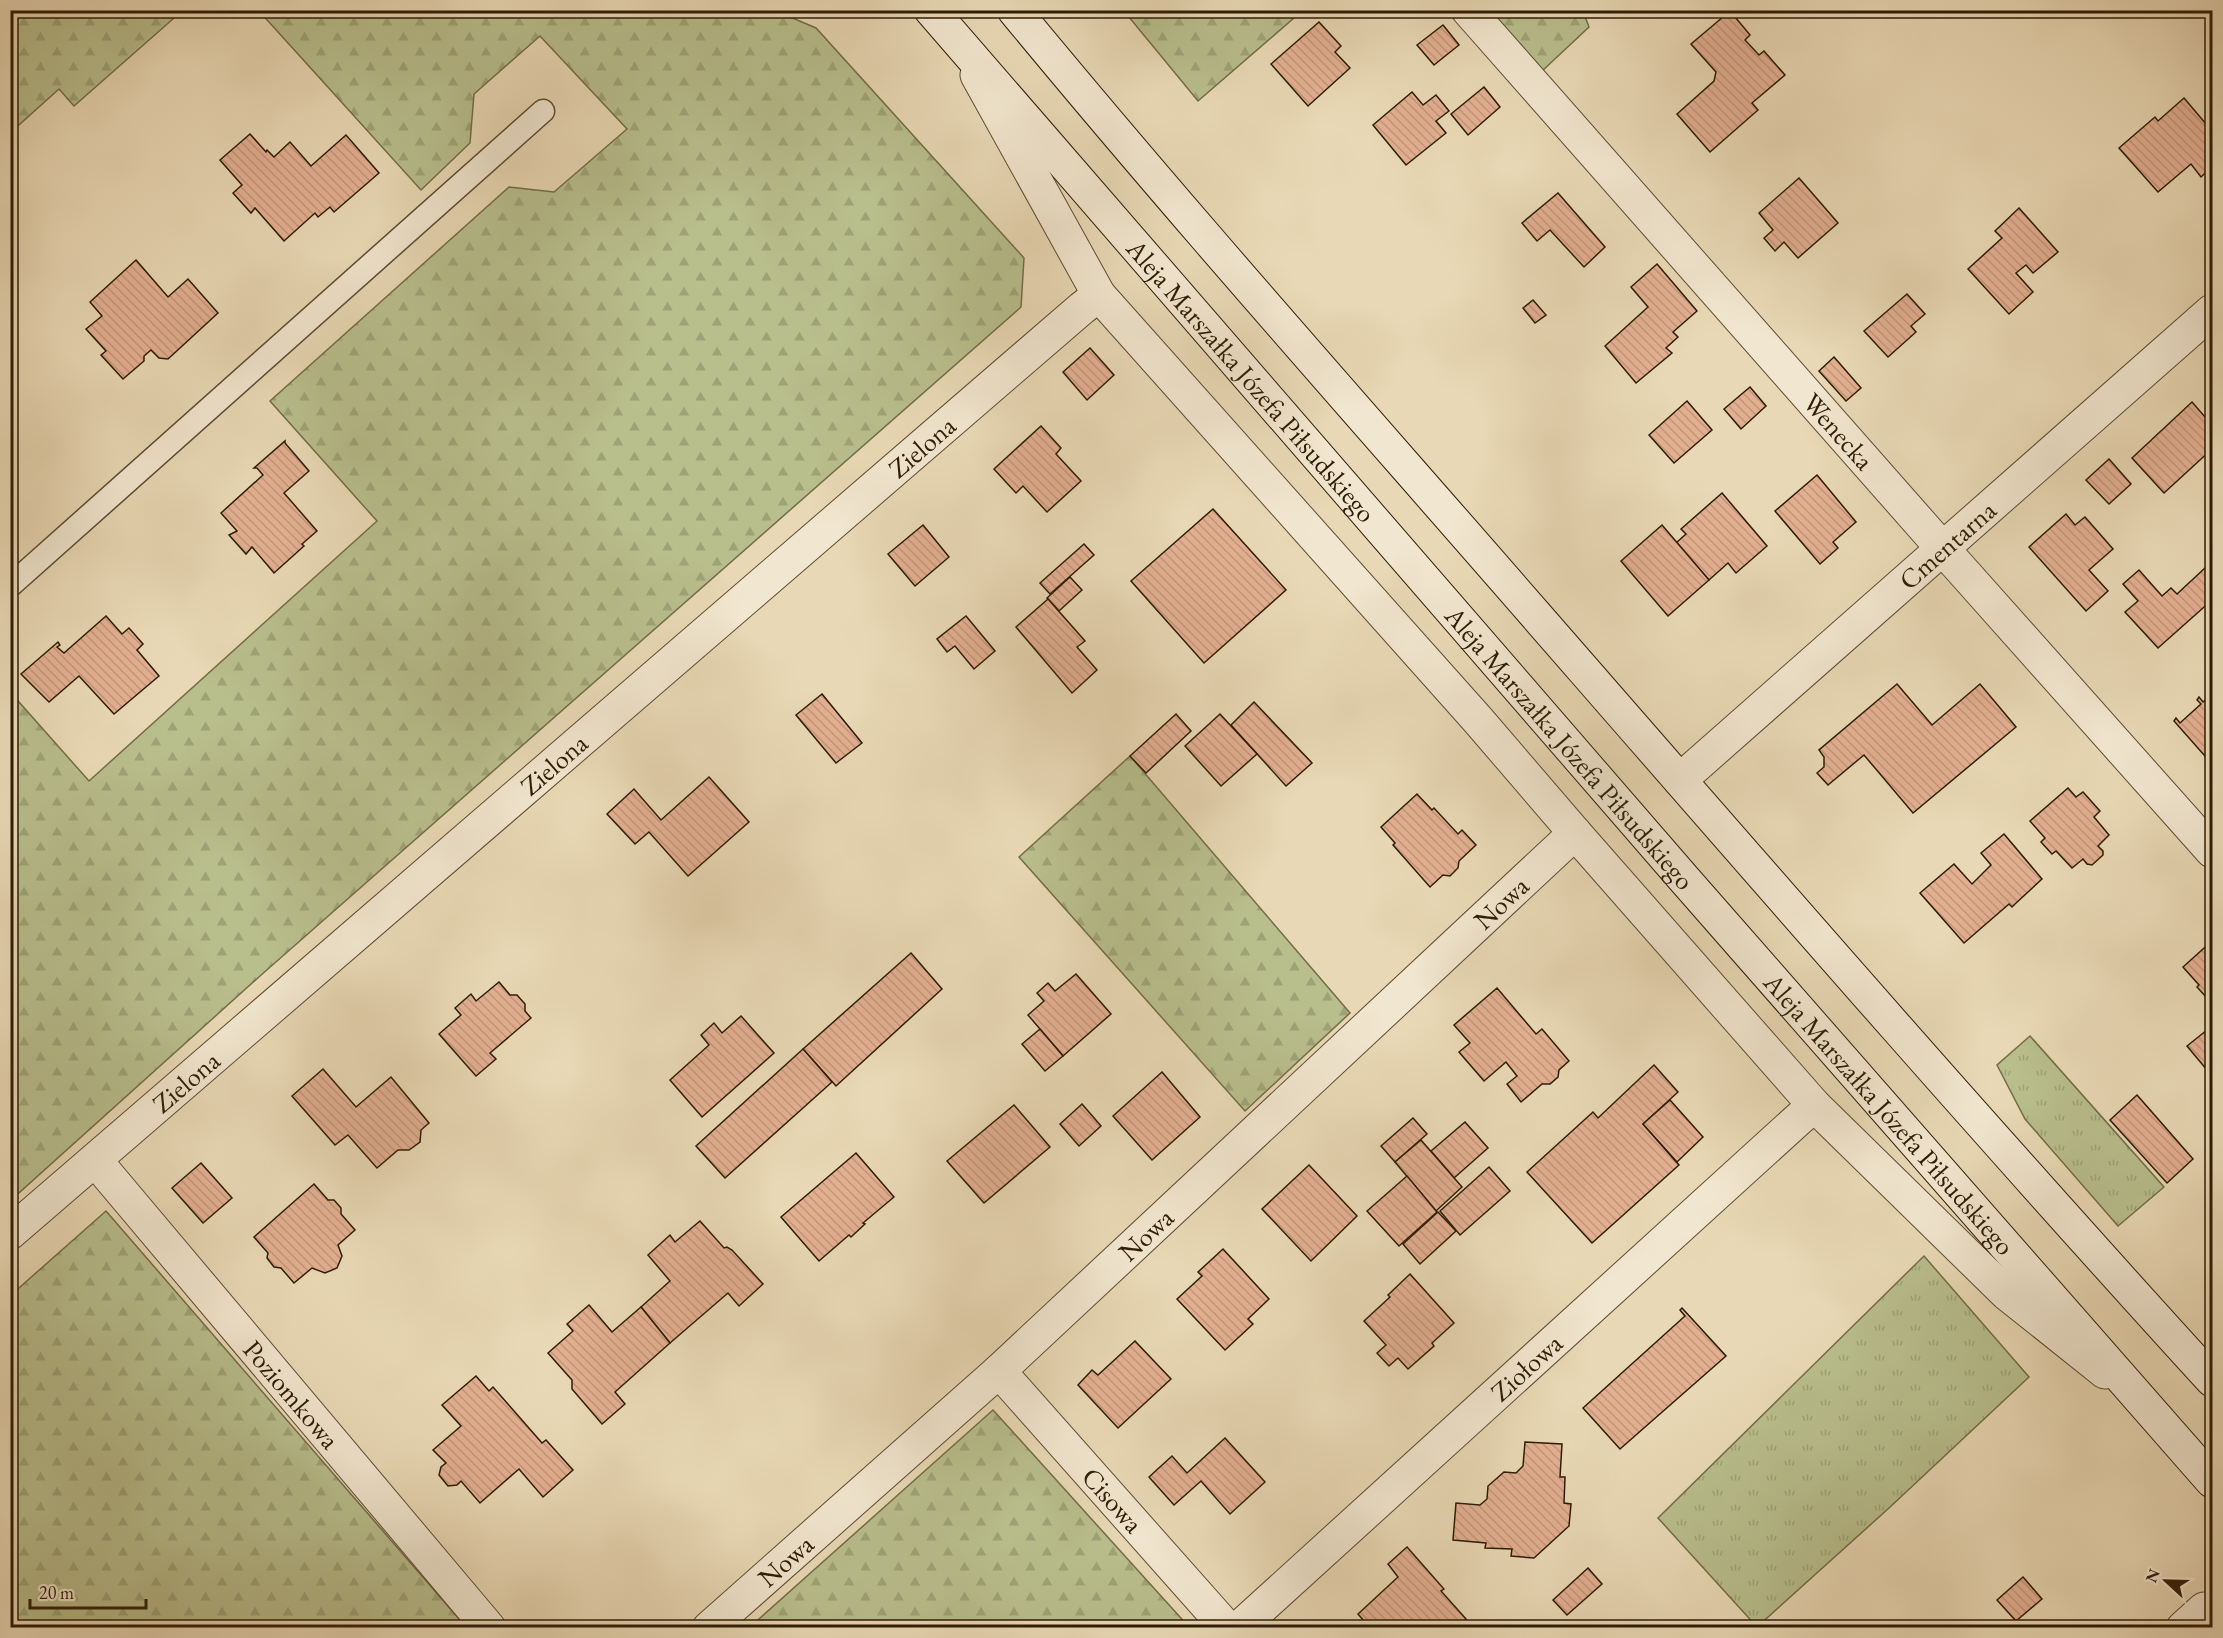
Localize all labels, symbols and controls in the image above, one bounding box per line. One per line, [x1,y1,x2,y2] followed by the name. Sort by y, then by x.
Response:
[1119,230,1384,529] street label: Aleja Marszałka Józefa Piłsudskiego
[1796,385,1882,477] street label: Wenecka
[880,407,963,485] street label: Zielona
[1891,492,2003,597] street label: Cmentarna
[1437,598,1703,897] street label: Aleja Marszałka Józefa Piłsudskiego
[513,725,595,803] street label: Zielona
[1466,868,1536,937] street label: Nowa
[1756,964,2023,1262] street label: Aleja Marszałka Józefa Piłsudskiego
[145,1042,227,1120] street label: Zielona
[1110,1200,1181,1269] street label: Nowa
[1483,1325,1570,1409] street label: Ziołowa
[236,1332,348,1456] street label: Poziomkowa
[1075,1459,1152,1540] street label: Cisowa
[750,1526,821,1594] street label: Nowa
[2136,1551,2196,1611] north arrow
[2140,1566,2165,1586] text: N
[30,1572,146,1610] scale bar
[39,1581,74,1604] text: 20 m

